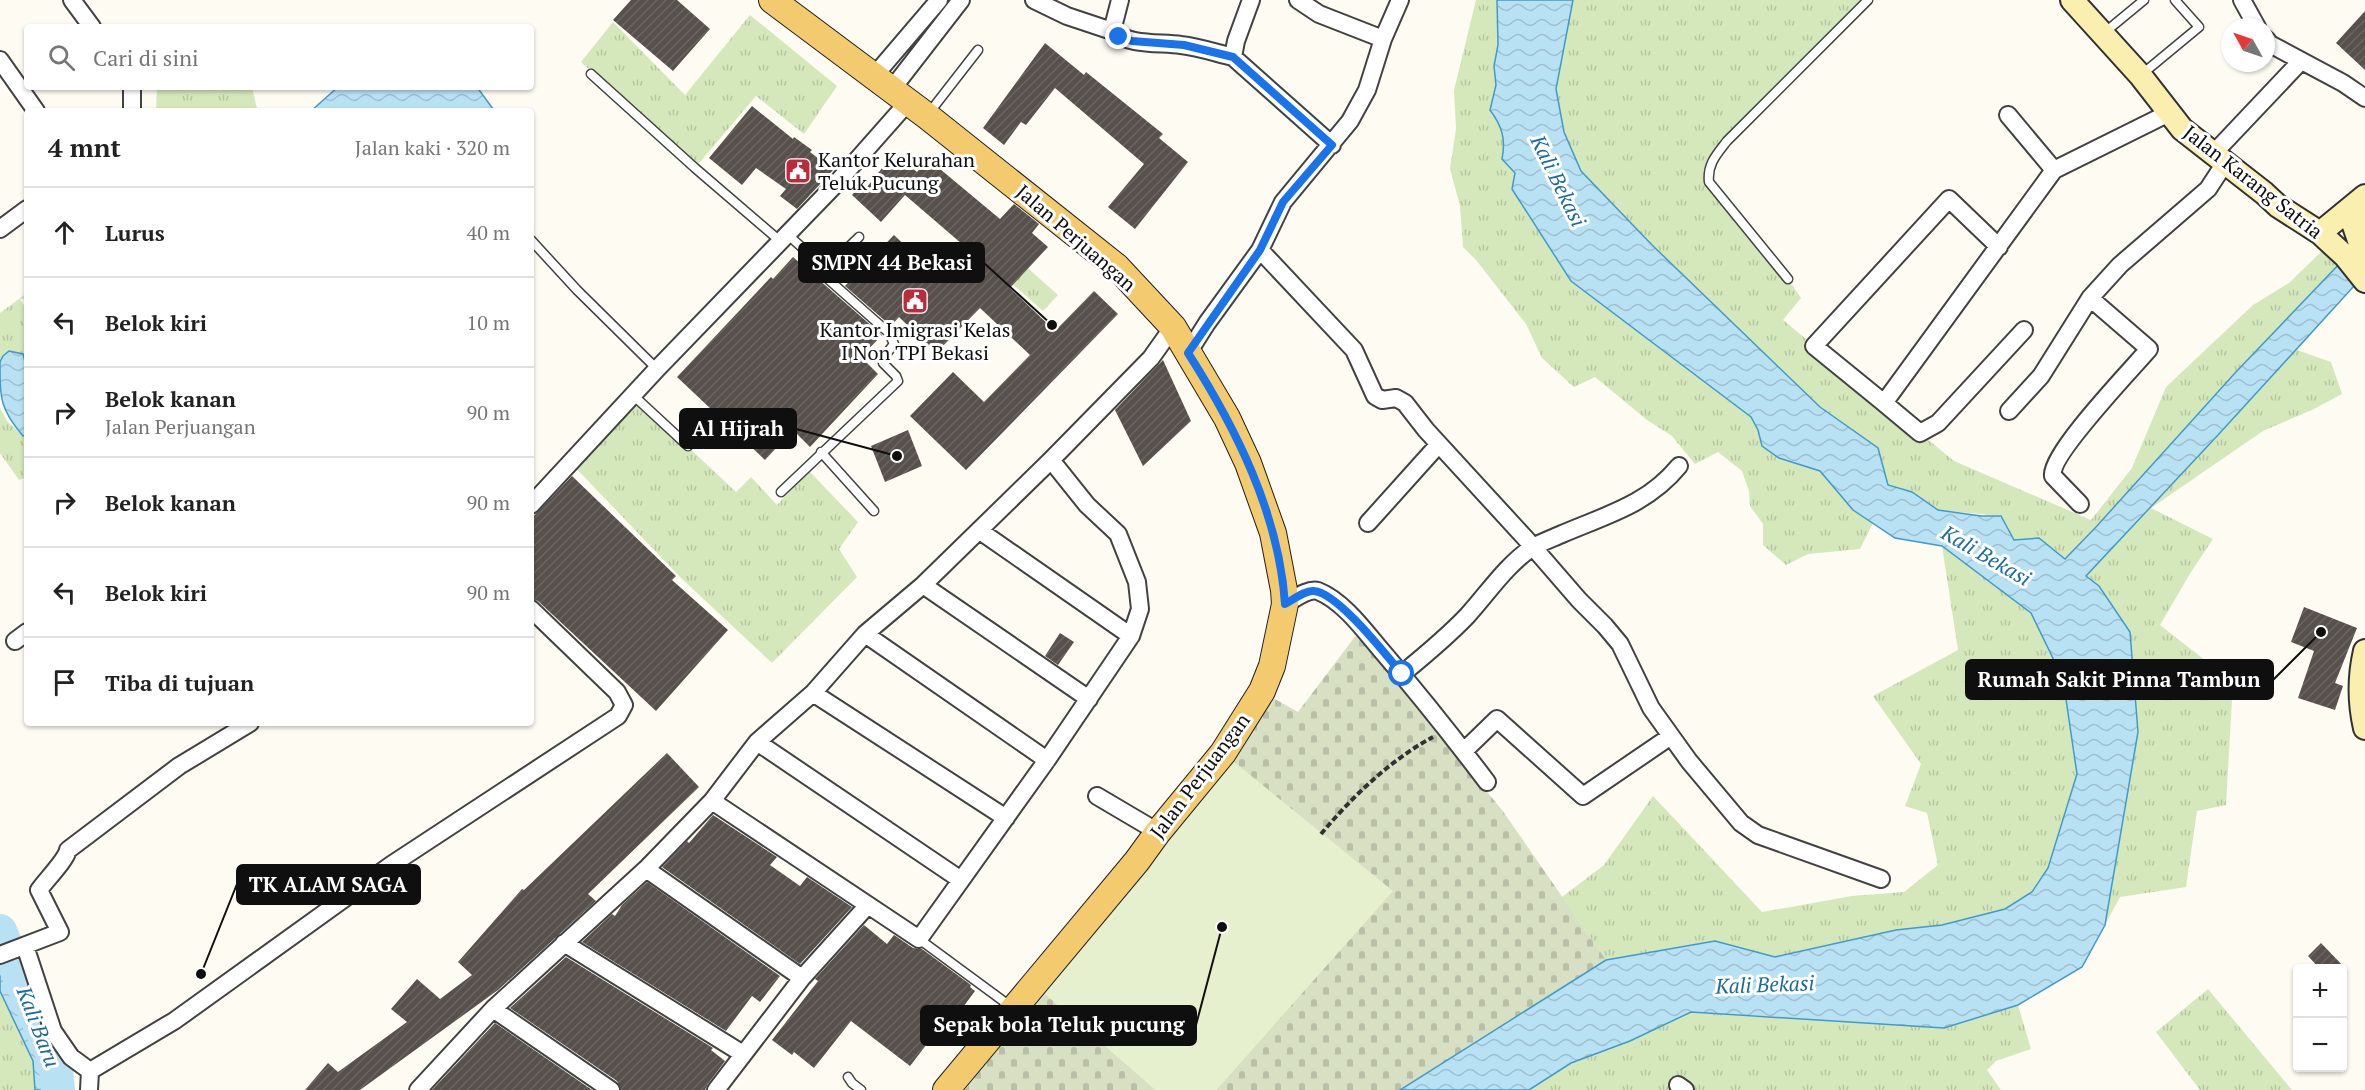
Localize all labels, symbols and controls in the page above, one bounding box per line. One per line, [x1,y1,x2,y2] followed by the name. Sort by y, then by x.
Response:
[2221,18,2275,72] north arrow
[1105,23,1131,49] route end
[24,24,534,90] search box
[45,41,78,74] icon: search
[93,43,199,72] text: Cari di sini
[2178,119,2329,245] street label: Jalan Karang Satria
[1524,129,1593,231] water label: Kali Bekasi
[48,130,121,164] text: 4 mnt
[355,134,510,161] text: Jalan kaki · 320 m
[818,146,975,196] place label: Kantor Kelurahan Teluk Pucung
[783,156,813,186] public building icon: Kantor Kelurahan Teluk Pucung
[1011,178,1142,297] street label: Jalan Perjuangan
[48,216,81,249] icon: ahead
[105,218,165,247] text: Lurus
[467,219,510,246] text: 40 m
[799,243,984,282] callout: SMPN 44 Bekasi
[812,248,973,276] text: SMPN 44 Bekasi
[900,286,930,316] public building icon: Kantor Imigrasi Kelas I Non TPI Bekasi
[48,306,81,339] icon: left
[105,308,207,337] text: Belok kiri
[467,309,510,336] text: 10 m
[820,316,1010,366] place label: Kantor Imigrasi Kelas I Non TPI Bekasi
[105,384,236,413] text: Belok kanan
[48,396,81,429] icon: right
[467,399,510,426] text: 90 m
[680,409,796,448] callout: Al Hijrah
[105,413,256,440] text: Jalan Perjuangan
[692,414,785,442] text: Al Hijrah
[48,486,81,519] icon: right
[105,488,236,517] text: Belok kanan
[467,489,510,516] text: 90 m
[1936,518,2036,592] water label: Kali Bekasi
[48,576,81,609] icon: left
[105,578,207,607] text: Belok kiri
[467,579,510,606] text: 90 m
[1388,660,1414,686] route start
[1966,660,2273,699] callout: Rumah Sakit Pinna Tambun
[1978,665,2261,693] text: Rumah Sakit Pinna Tambun
[48,666,81,699] icon: arrive
[105,668,254,697] text: Tiba di tujuan
[1144,707,1256,844] street label: Jalan Perjuangan
[237,865,420,904] callout: TK ALAM SAGA
[249,870,408,898] text: TK ALAM SAGA
[2293,964,2347,1072] map controls
[2293,964,2347,1018] button: +
[1714,968,1815,1000] water label: Kali Bekasi
[10,981,67,1071] water label: Kali Baru
[921,1006,1196,1045] callout: Sepak bola Teluk pucung
[933,1010,1186,1038] text: Sepak bola Teluk pucung
[2293,1018,2347,1072] button: −

